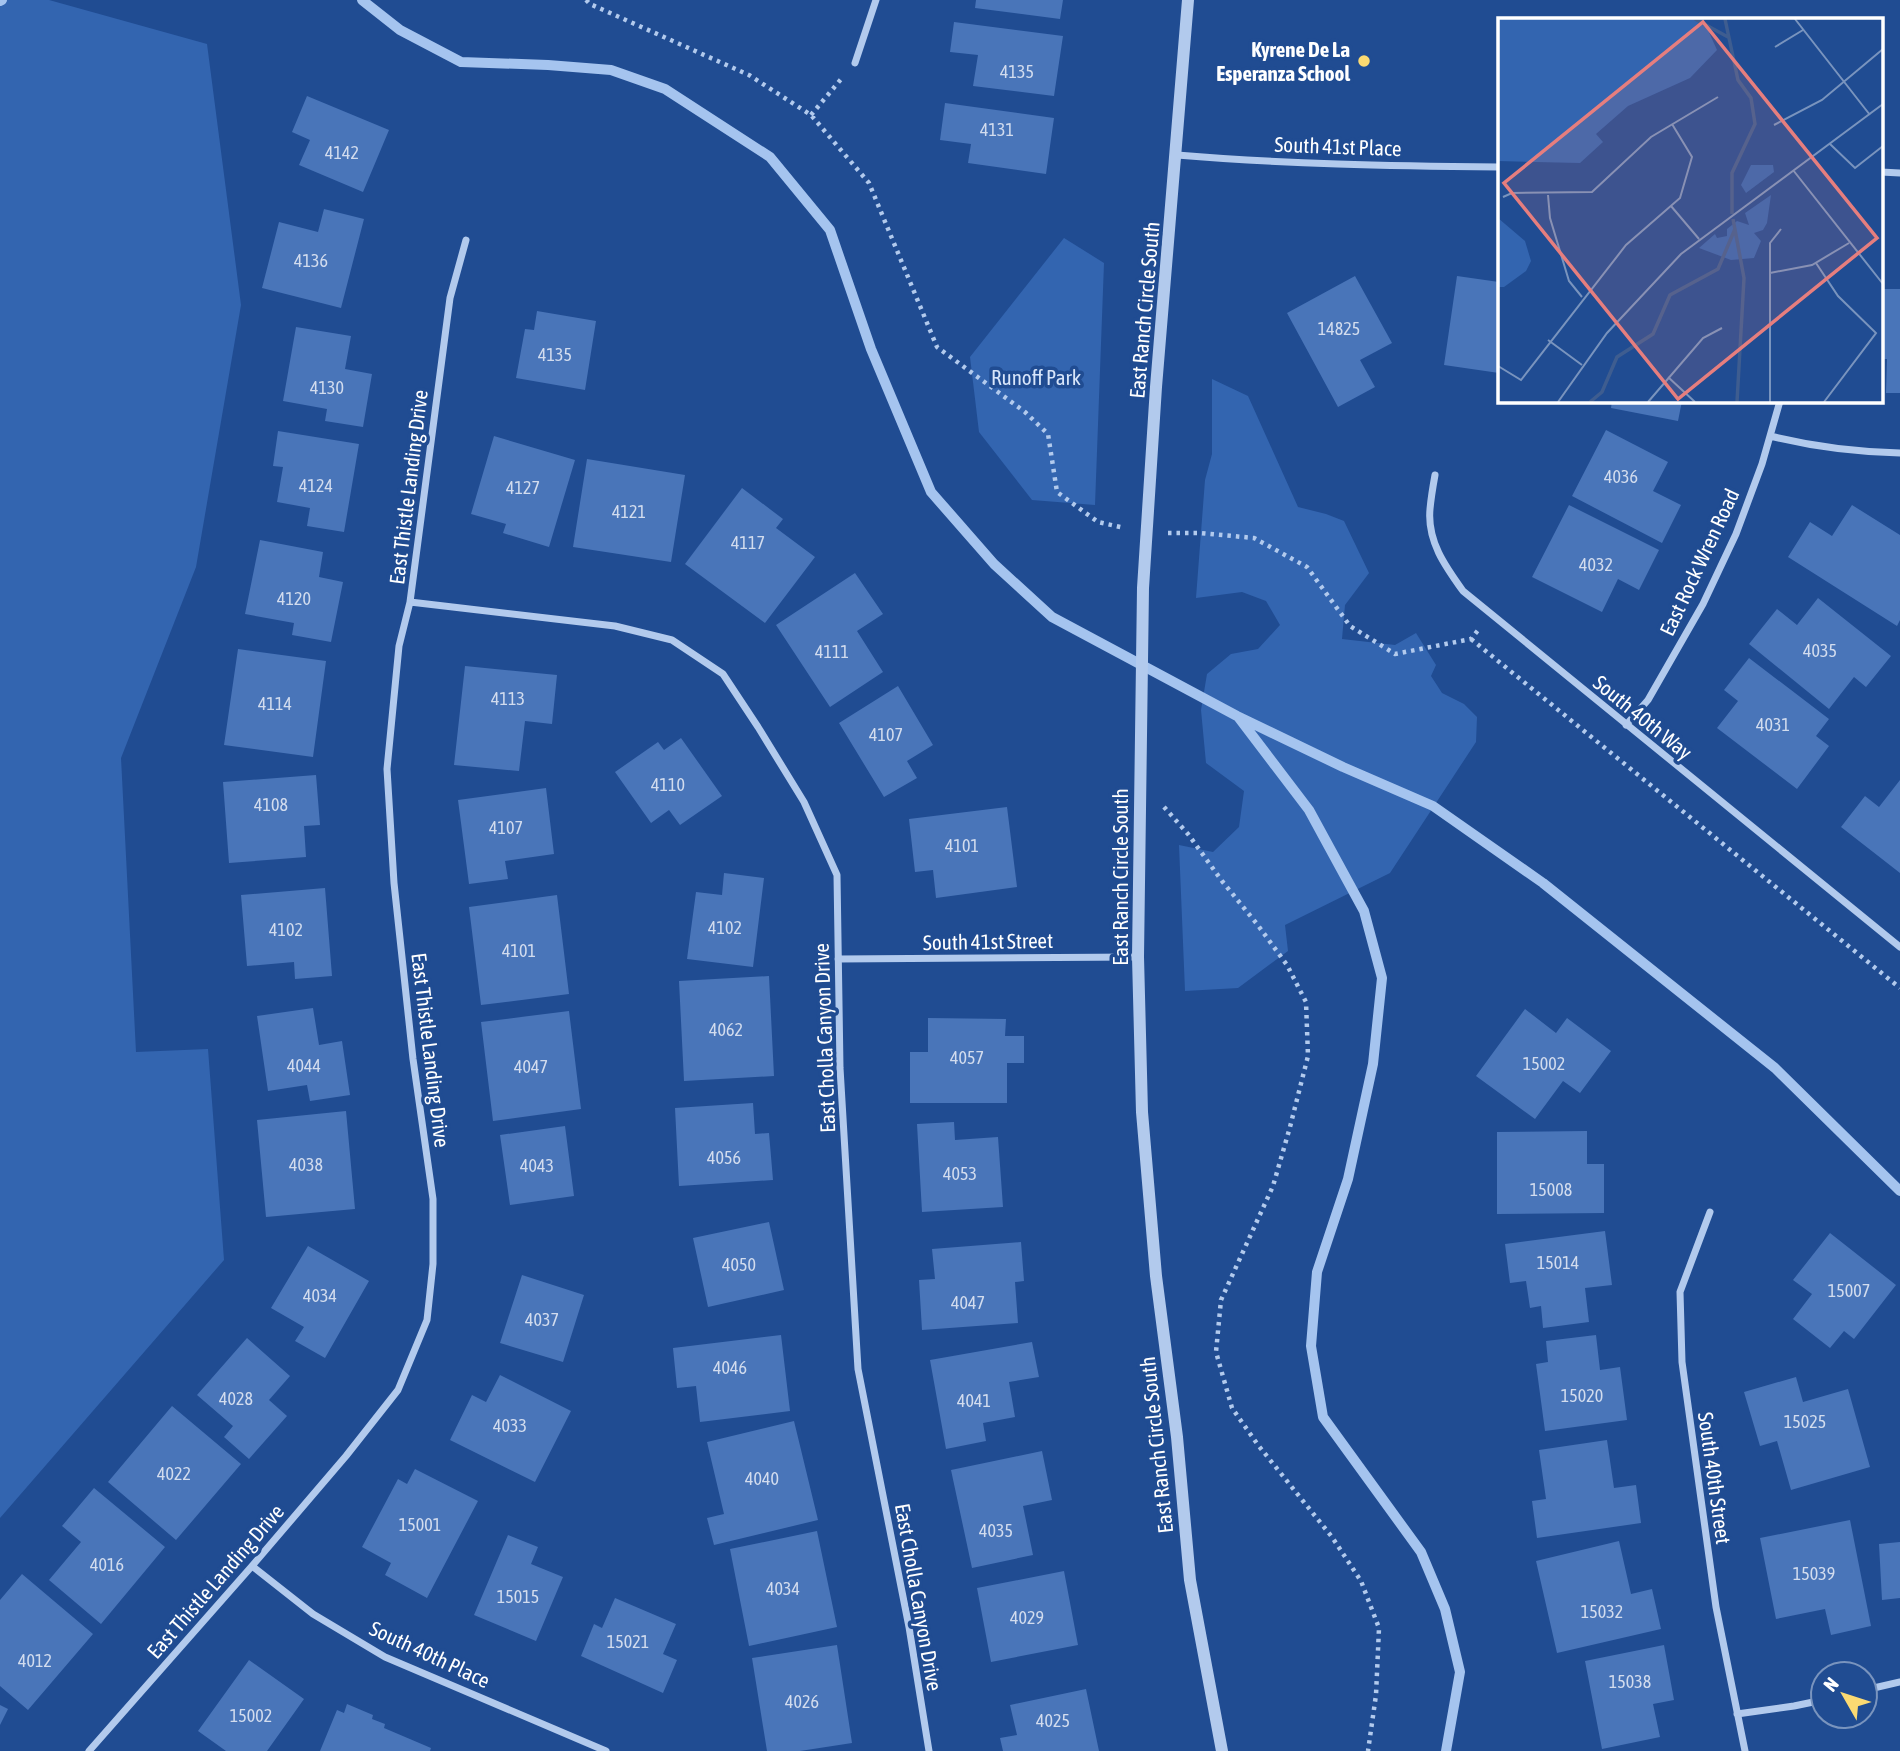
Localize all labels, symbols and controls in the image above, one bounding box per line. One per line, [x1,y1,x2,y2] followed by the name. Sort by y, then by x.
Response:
[1498,18,1882,402] inset map
[1216,37,1350,85] place label: Kyrene De La Esperanza School
[1356,53,1372,69] marker: Kyrene De La Esperanza School
[1000,61,1034,82] house number: 4135
[980,119,1014,140] house number: 4131
[1274,132,1402,160] street label: South 41st Place
[325,142,359,163] house number: 4142
[1124,221,1164,399] street label: East Ranch Circle South
[294,250,328,271] house number: 4136
[1318,318,1360,339] house number: 14825
[538,344,572,365] house number: 4135
[991,365,1081,389] park label: Runoff Park
[310,377,344,398] house number: 4130
[384,388,432,586] street label: East Thistle Landing Drive
[1604,466,1638,487] house number: 4036
[299,475,333,496] house number: 4124
[506,477,540,498] house number: 4127
[1654,485,1744,639] street label: East Rock Wren Road
[612,501,646,522] house number: 4121
[731,532,765,553] house number: 4117
[1579,554,1613,575] house number: 4032
[277,588,311,609] house number: 4120
[1803,640,1837,661] house number: 4035
[815,641,849,662] house number: 4111
[1589,670,1697,764] street label: South 40th Way
[491,688,525,709] house number: 4113
[258,693,292,714] house number: 4114
[1756,714,1790,735] house number: 4031
[869,724,903,745] house number: 4107
[651,774,685,795] house number: 4110
[1108,788,1132,966] street label: East Ranch Circle South
[254,794,288,815] house number: 4108
[489,817,523,838] house number: 4107
[945,835,979,856] house number: 4101
[708,917,742,938] house number: 4102
[269,919,303,940] house number: 4102
[923,928,1053,954] street label: South 41st Street
[502,940,536,961] house number: 4101
[809,943,839,1133] street label: East Cholla Canyon Drive
[407,951,455,1149] street label: East Thistle Landing Drive
[709,1019,743,1040] house number: 4062
[950,1047,984,1068] house number: 4057
[1523,1053,1565,1074] house number: 15002
[287,1055,321,1076] house number: 4044
[514,1056,548,1077] house number: 4047
[707,1147,741,1168] house number: 4056
[289,1154,323,1175] house number: 4038
[520,1155,554,1176] house number: 4043
[943,1163,977,1184] house number: 4053
[1530,1179,1572,1200] house number: 15008
[1537,1252,1579,1273] house number: 15014
[722,1254,756,1275] house number: 4050
[1828,1280,1870,1301] house number: 15007
[303,1285,337,1306] house number: 4034
[951,1292,985,1313] house number: 4047
[525,1309,559,1330] house number: 4037
[1135,1356,1177,1534] street label: East Ranch Circle South
[713,1357,747,1378] house number: 4046
[1561,1385,1603,1406] house number: 15020
[219,1388,253,1409] house number: 4028
[957,1390,991,1411] house number: 4041
[1694,1411,1736,1545] street label: South 40th Street
[1784,1411,1826,1432] house number: 15025
[493,1415,527,1436] house number: 4033
[157,1463,191,1484] house number: 4022
[745,1468,779,1489] house number: 4040
[142,1499,288,1663] street label: East Thistle Landing Drive
[891,1501,947,1693] street label: East Cholla Canyon Drive
[399,1514,441,1535] house number: 15001
[979,1520,1013,1541] house number: 4035
[90,1554,124,1575] house number: 4016
[1793,1563,1835,1584] house number: 15039
[766,1578,800,1599] house number: 4034
[497,1586,539,1607] house number: 15015
[1581,1601,1623,1622] house number: 15032
[1010,1607,1044,1628] house number: 4029
[366,1616,494,1692] street label: South 40th Place
[607,1631,649,1652] house number: 15021
[18,1650,52,1671] house number: 4012
[1809,1660,1879,1730] north arrow
[1609,1671,1651,1692] house number: 15038
[1819,1673,1843,1696] text: N
[785,1691,819,1712] house number: 4026
[230,1705,272,1726] house number: 15002
[1036,1710,1070,1731] house number: 4025

